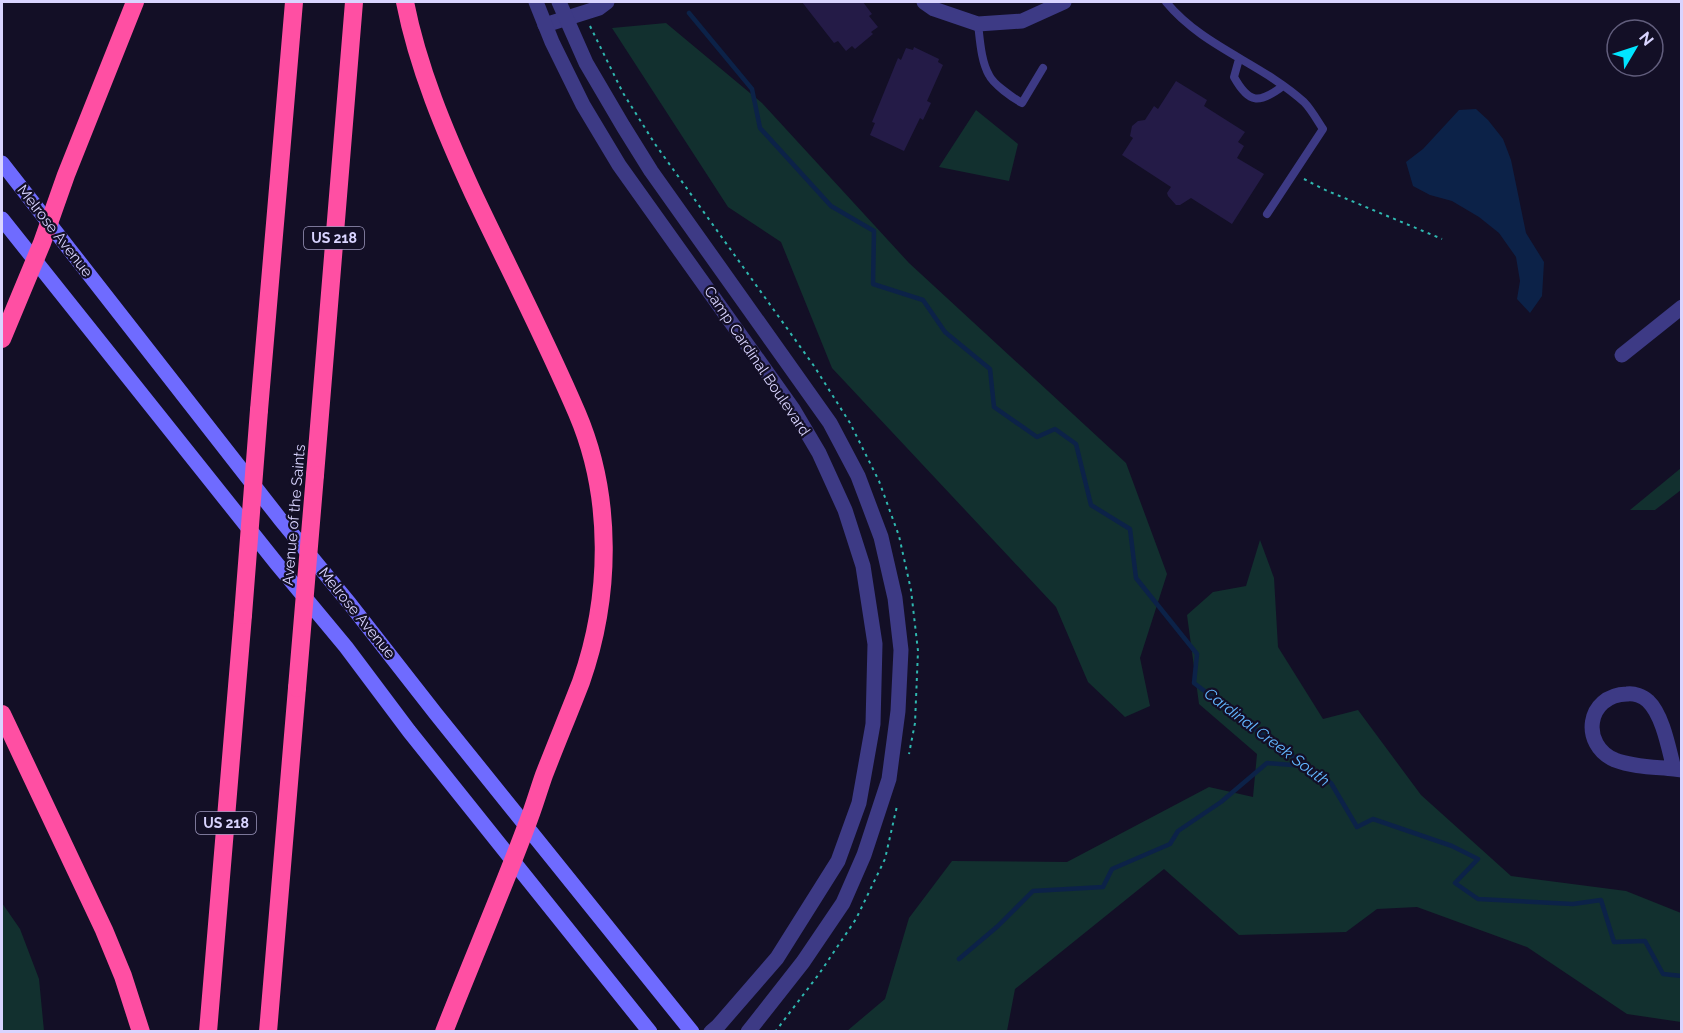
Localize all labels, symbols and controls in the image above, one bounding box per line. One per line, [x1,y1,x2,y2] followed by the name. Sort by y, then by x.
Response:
[1605,18,1665,78] north arrow
[1635,28,1657,50] text: N
[13,181,97,281] street label: Melrose Avenue
[304,227,364,249] road number: US 218
[700,283,814,439] street label: Camp Cardinal Boulevard
[279,444,309,586] street label: Avenue of the Saints
[315,564,399,662] street label: Melrose Avenue
[1201,684,1333,790] water label: Cardinal Creek South
[196,812,256,834] road number: US 218

